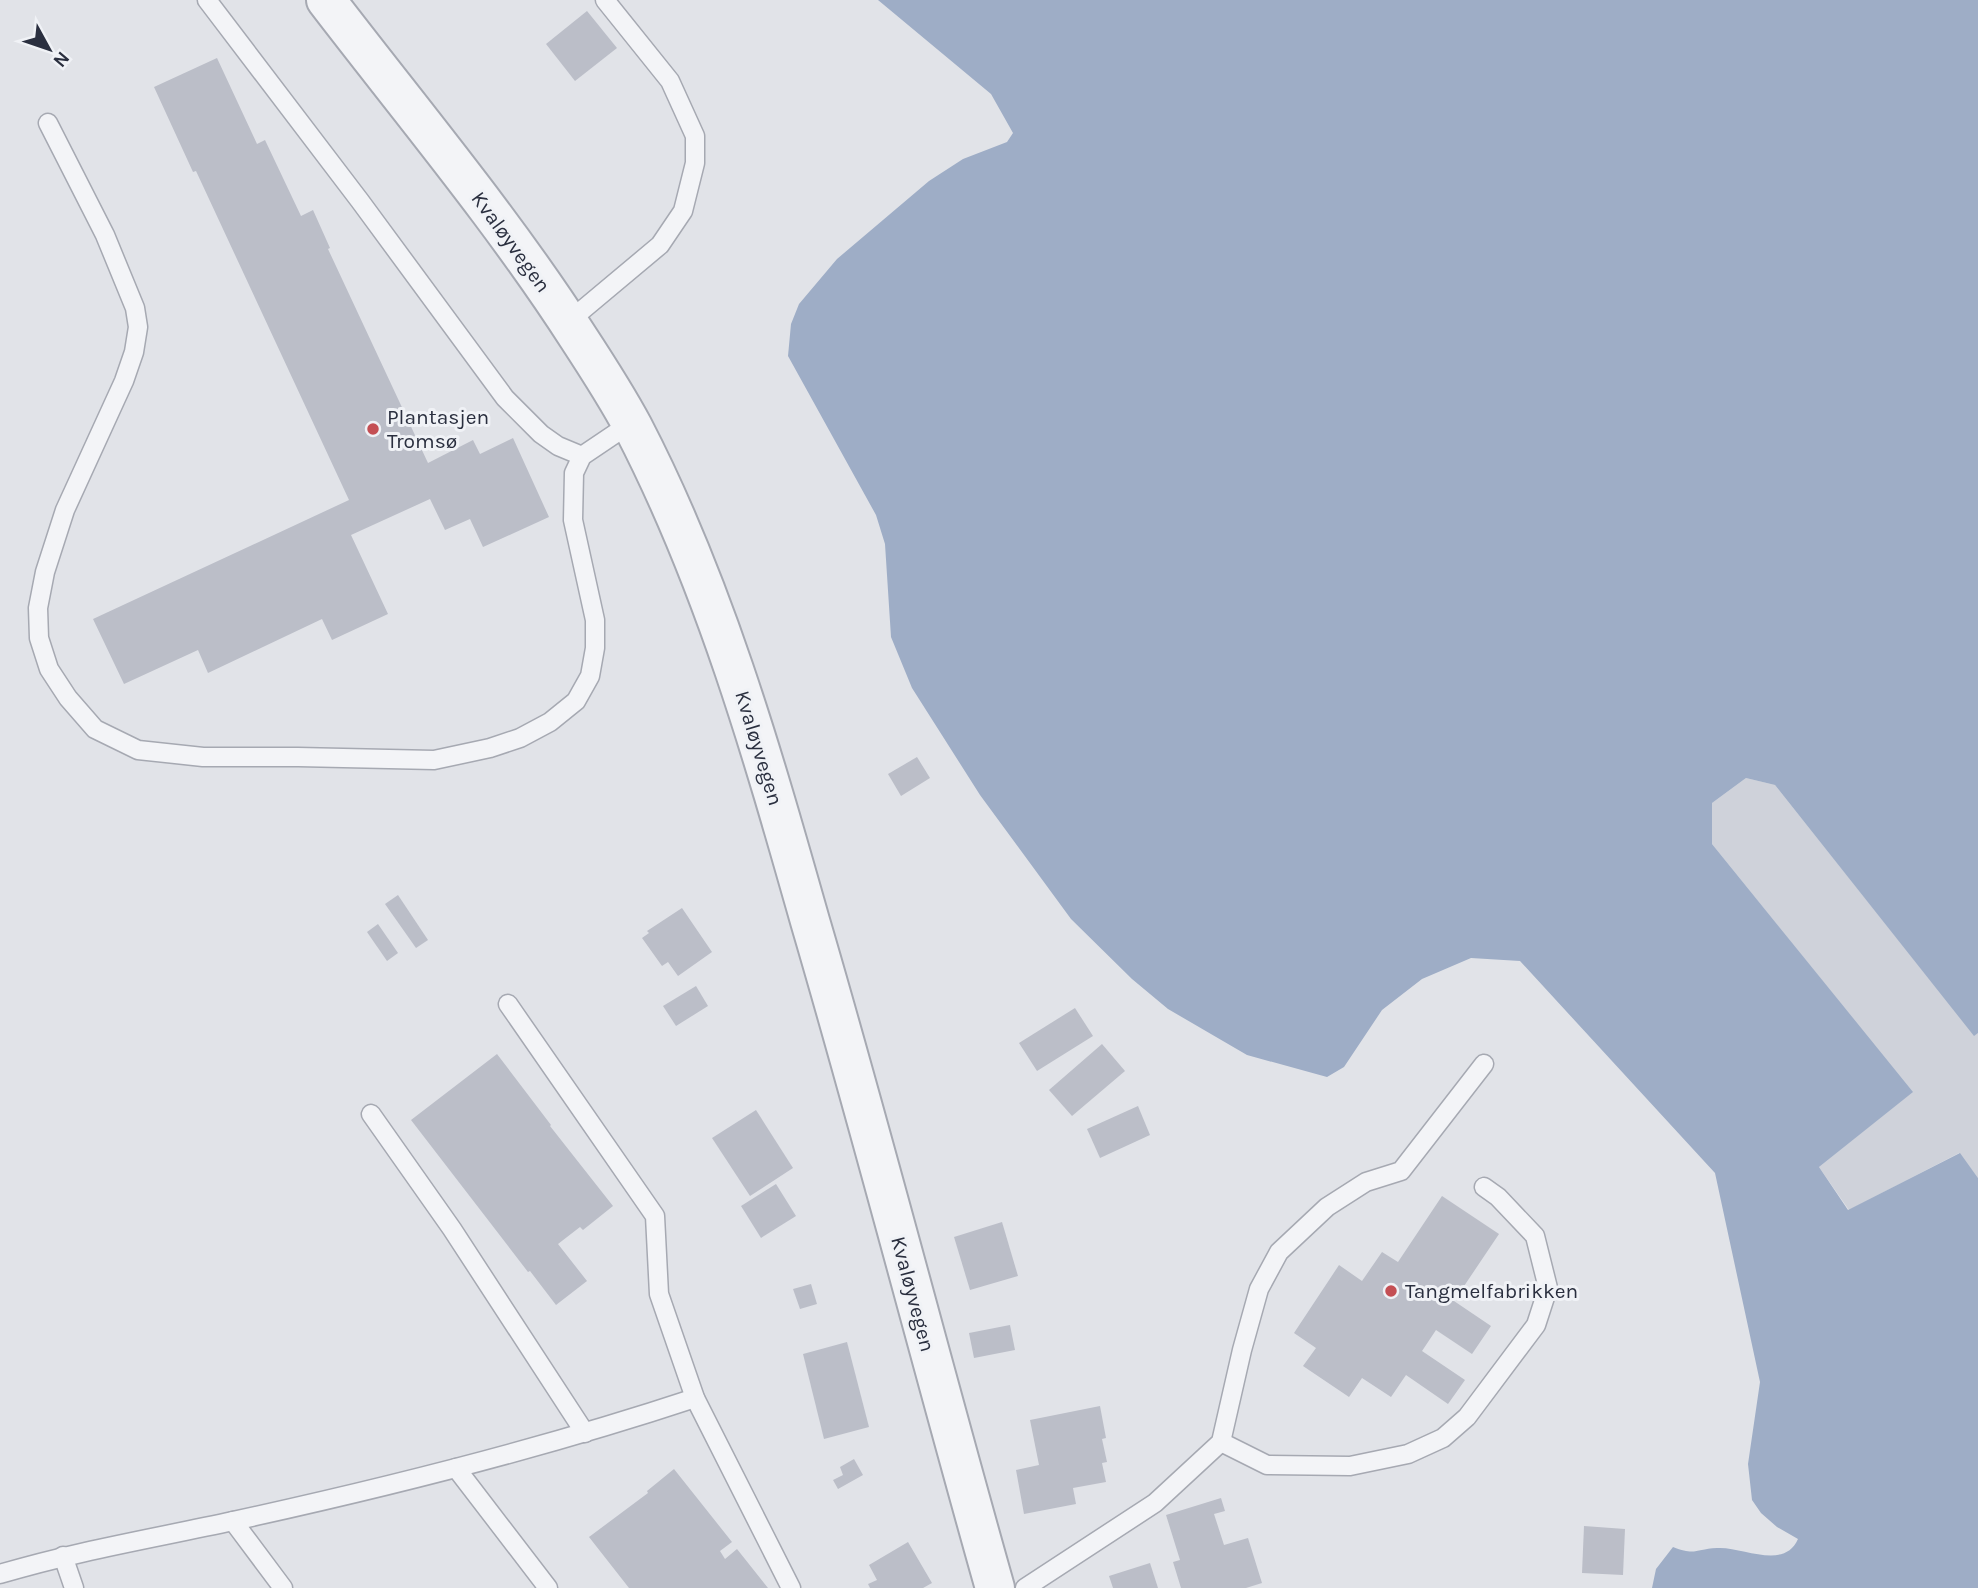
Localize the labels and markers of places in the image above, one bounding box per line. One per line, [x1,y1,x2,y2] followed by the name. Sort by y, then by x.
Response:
[387,405,489,453] place label: Plantasjen Tromsø
[365,421,381,437] marker: Plantasjen Tromsø
[1405,1279,1578,1303] place label: Tangmelfabrikken
[1383,1283,1399,1299] marker: Tangmelfabrikken

